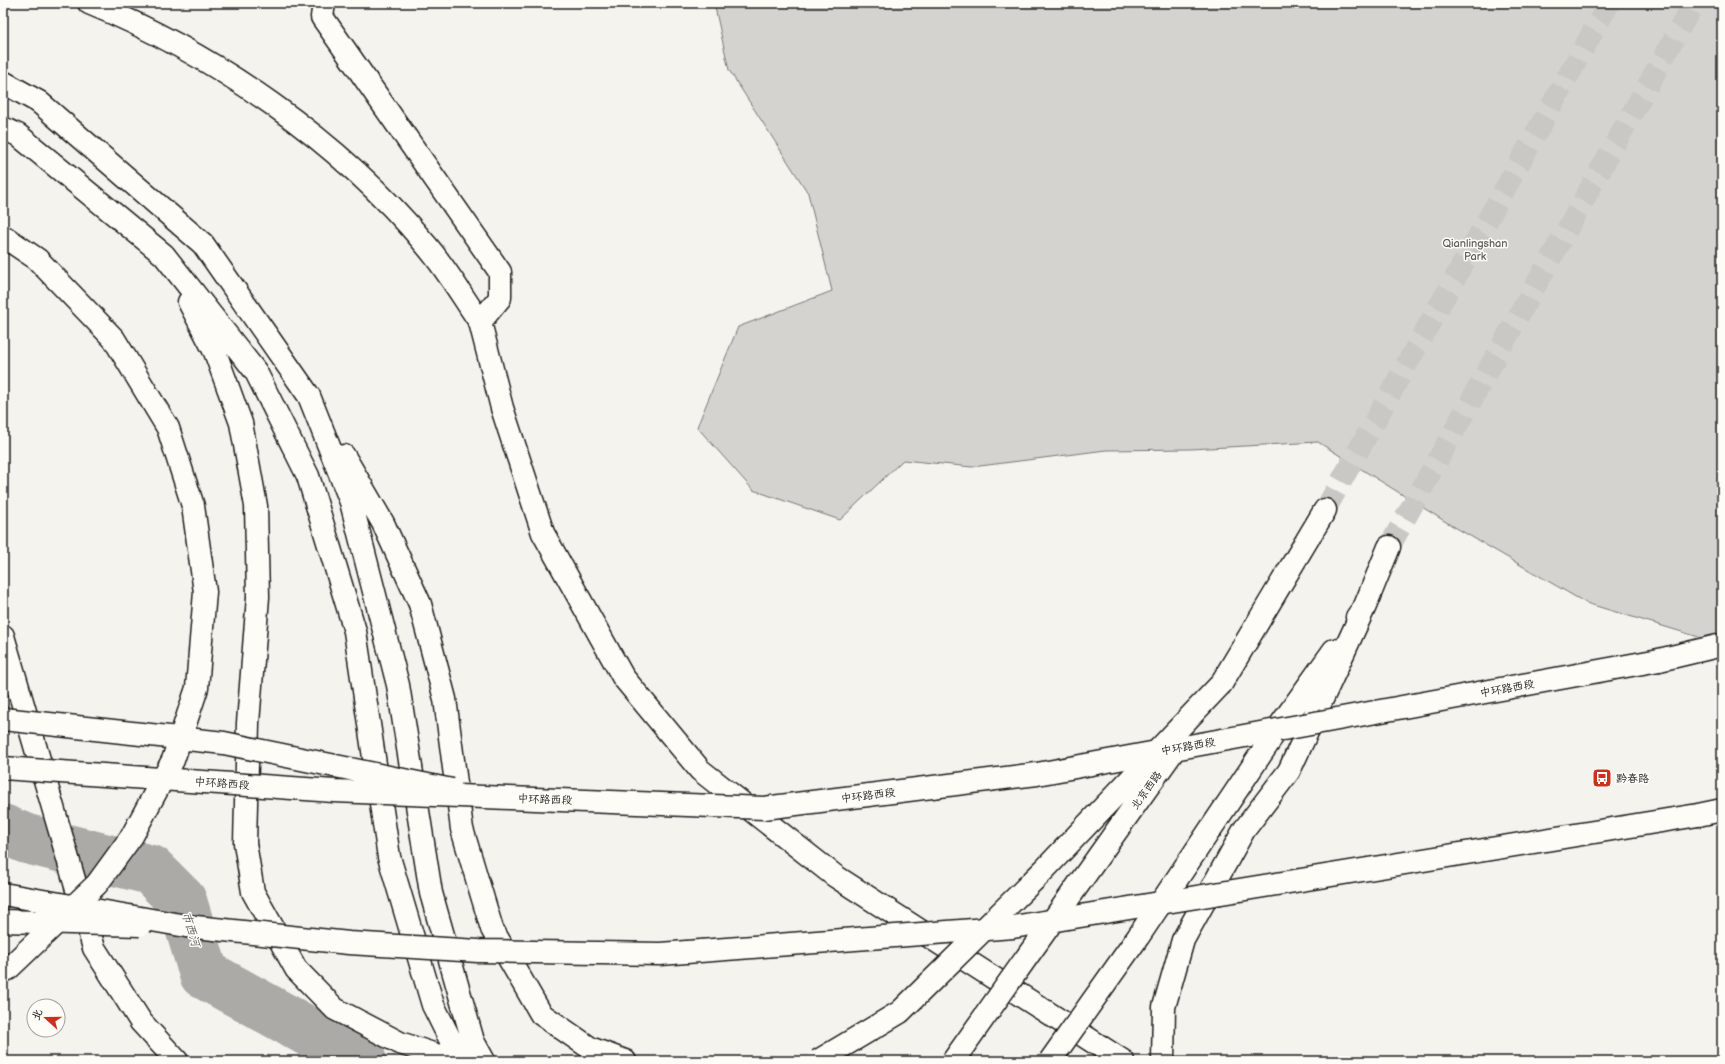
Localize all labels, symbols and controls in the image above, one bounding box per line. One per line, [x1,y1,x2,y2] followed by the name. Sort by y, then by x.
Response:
[1442,237,1508,263] park label: Qianlingshan Park
[1479,677,1535,700] street label: 中环路西段
[1160,735,1216,758] street label: 中环路西段
[1591,767,1613,789] bus stop icon: 黔春路
[1128,769,1165,812] street label: 北京西路
[1616,772,1649,785] place label: 黔春路
[194,775,250,792] street label: 中环路西段
[840,786,896,805] street label: 中环路西段
[517,792,573,807] street label: 中环路西段
[178,910,204,950] water label: 市西河
[26,998,66,1038] north arrow
[29,1007,45,1022] text: 北

